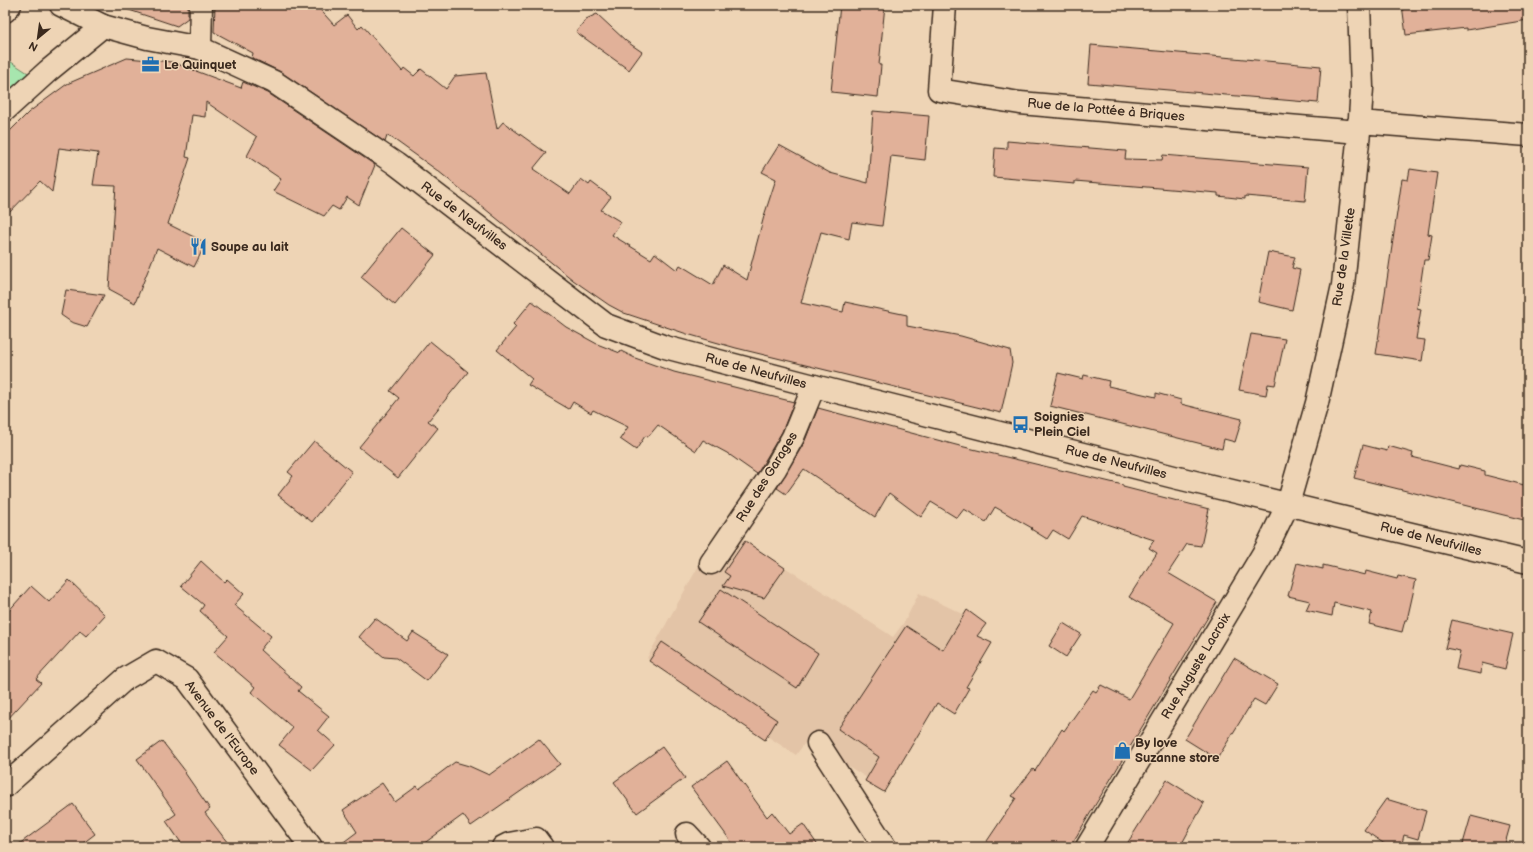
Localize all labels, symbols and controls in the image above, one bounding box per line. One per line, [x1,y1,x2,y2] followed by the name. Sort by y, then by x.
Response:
[18,18,58,58] north arrow
[27,39,40,54] text: N
[141,55,161,75] office icon: Le Quinquet
[164,57,237,73] place label: Le Quinquet
[1027,95,1186,125] street label: Rue de la Pottée à Briques
[418,178,511,254] street label: Rue de Neufvilles
[1329,206,1359,307] street label: Rue de la Villette
[188,237,208,257] restaurant icon: Soupe au lait
[211,239,289,255] place label: Soupe au lait
[704,350,809,392] street label: Rue de Neufvilles
[1034,409,1090,440] place label: Soignies Plein Ciel
[1011,414,1031,434] bus stop icon: Soignies Plein Ciel
[733,428,801,525] street label: Rue des Garages
[1063,442,1169,483] street label: Rue de Neufvilles
[1378,519,1484,560] street label: Rue de Neufvilles
[1158,610,1234,722] street label: Rue Auguste Lacroix
[181,678,263,779] street label: Avenue de l'Europe
[1135,735,1220,766] place label: By love Suzanne store
[1112,740,1132,760] shop icon: By love Suzanne store

